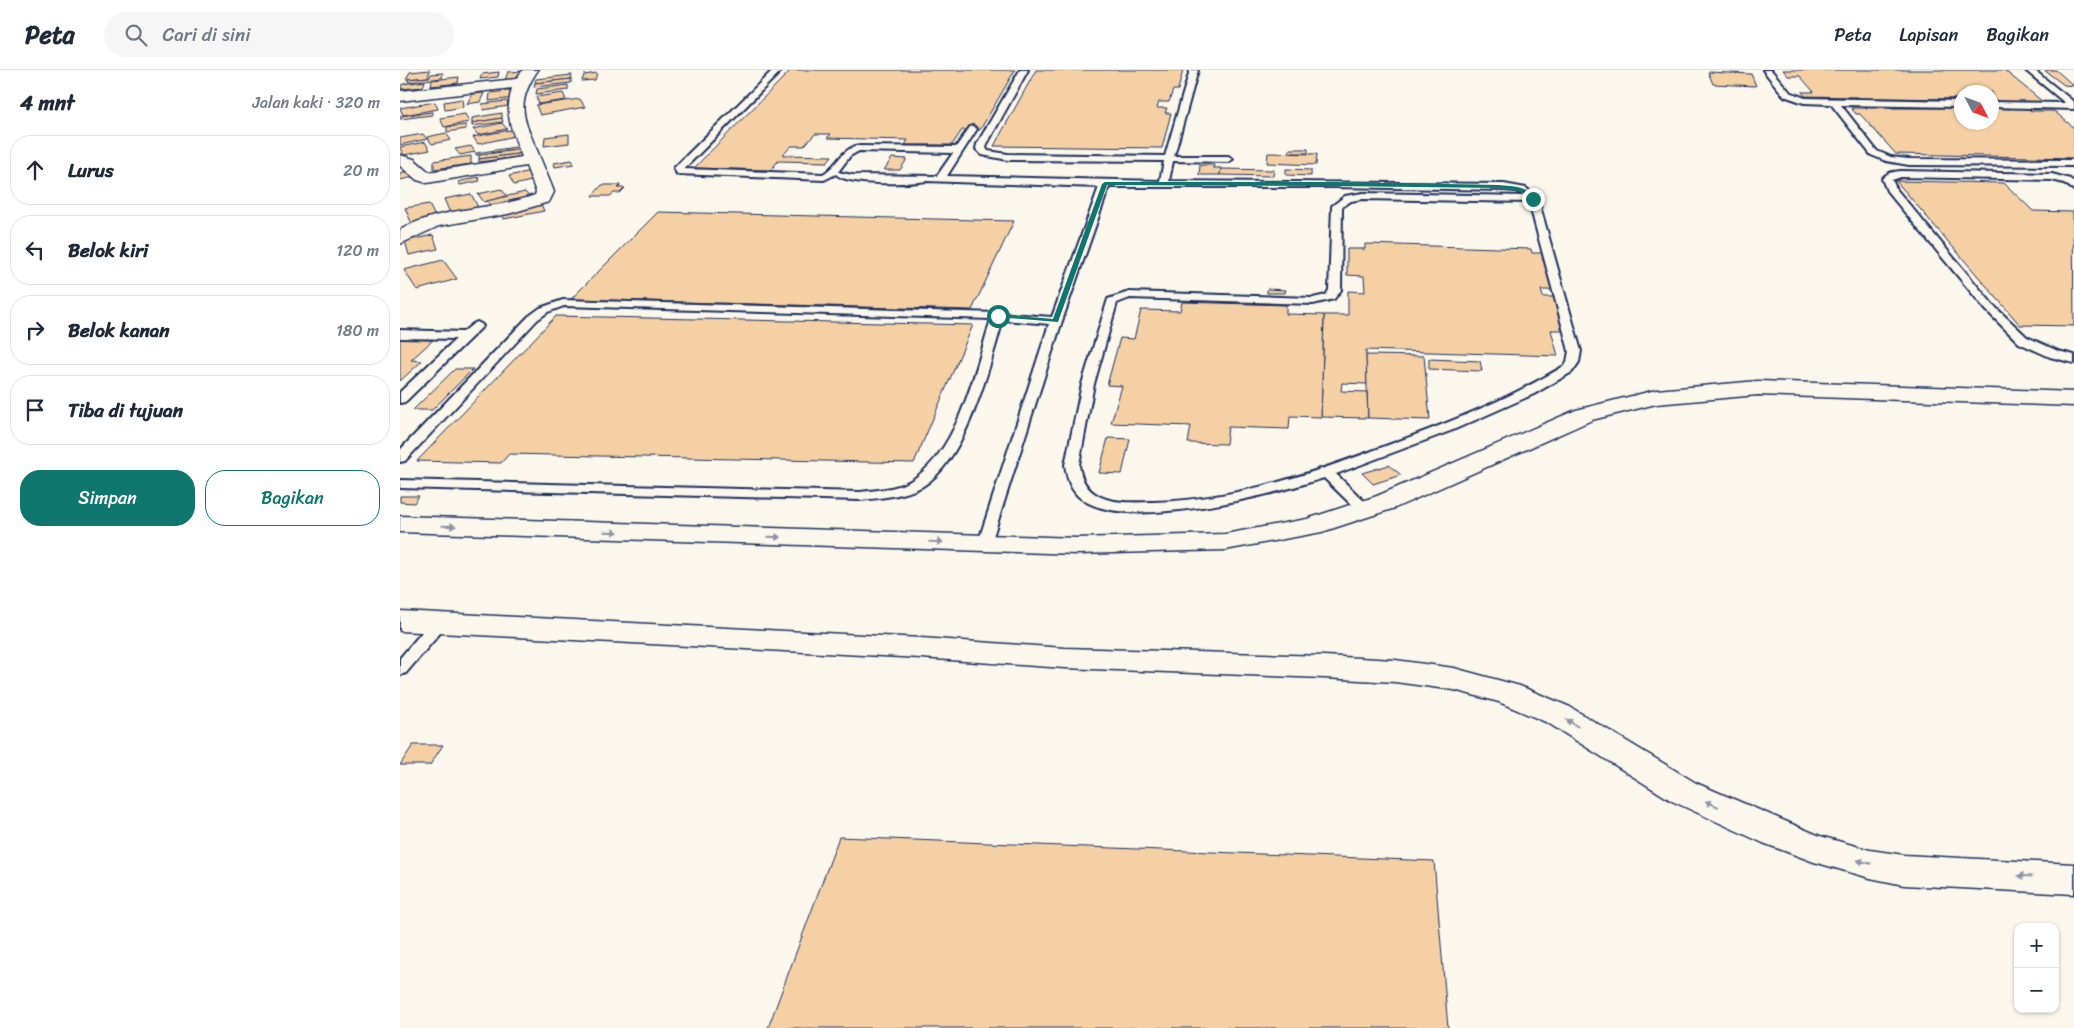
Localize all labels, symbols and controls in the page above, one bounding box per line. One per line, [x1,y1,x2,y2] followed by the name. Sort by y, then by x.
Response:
[104,12,454,57] search box
[25,14,74,56] text: Peta
[162,18,251,51] text: Cari di sini
[1834,19,1871,51] text: Peta
[1899,19,1958,51] text: Lapisan
[1986,19,2049,51] text: Bagikan
[122,21,150,49] icon: search
[20,84,75,122] text: 4 mnt
[1954,85,1999,130] north arrow
[252,88,380,117] text: Jalan kaki · 320 m
[68,154,114,187] text: Lurus
[21,156,49,184] icon: ahead
[343,156,379,185] text: 20 m
[1522,188,1545,211] route end
[68,234,148,267] text: Belok kiri
[21,236,49,264] icon: left
[336,236,379,265] text: 120 m
[987,305,1010,328] route start
[68,314,170,347] text: Belok kanan
[21,316,49,344] icon: right
[336,316,379,345] text: 180 m
[68,394,183,427] text: Tiba di tujuan
[21,396,49,424] icon: arrive
[20,470,195,526] button: Simpan
[205,470,380,526] button: Bagikan
[441,522,457,530] one-way arrow
[603,528,619,536] one-way arrow
[766,534,782,542] one-way arrow
[928,538,944,546] one-way arrow
[1565,718,1578,728] one-way arrow
[1705,800,1719,808] one-way arrow
[1856,858,1871,866] one-way arrow
[2017,872,2033,880] one-way arrow
[2014,923,2059,1013] map controls
[2014,923,2059,968] button: +
[2014,968,2059,1013] button: −

